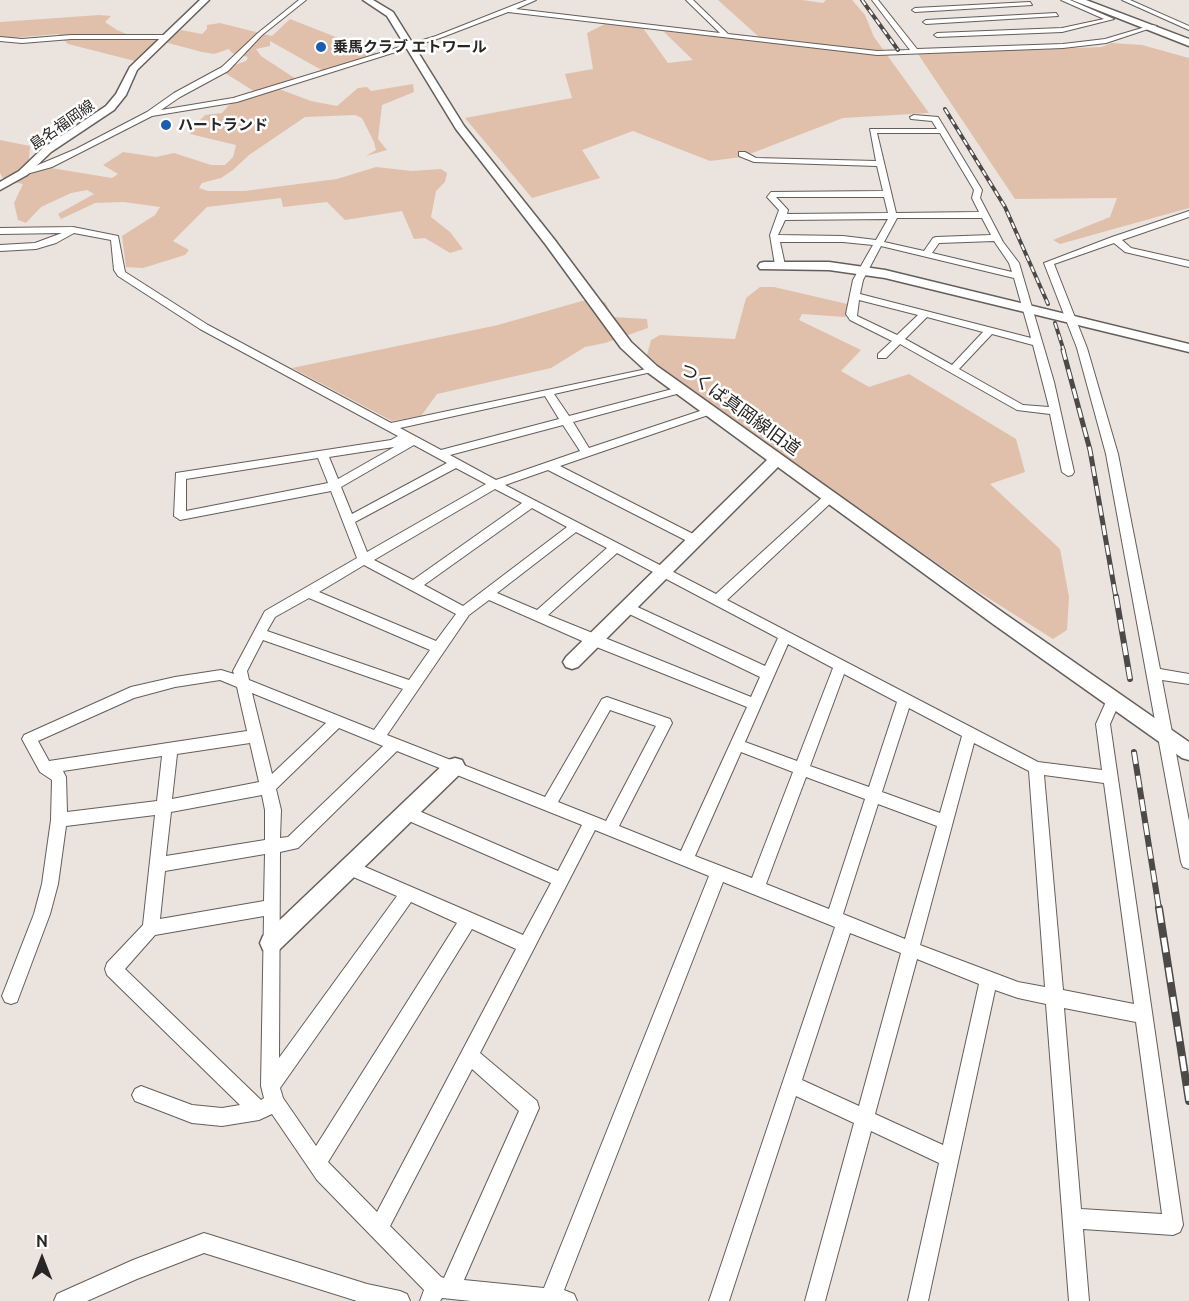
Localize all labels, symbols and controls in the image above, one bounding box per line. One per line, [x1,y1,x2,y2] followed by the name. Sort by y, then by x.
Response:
[333,38,487,56] place label: 乗馬クラブ エトワール
[314,40,328,54] marker: 乗馬クラブ エトワール
[26,96,98,154] street label: 島名福岡線
[178,116,268,134] place label: ハートランド
[159,118,173,132] marker: ハートランド
[675,358,805,460] street label: つくば真岡線旧道
[12,1229,72,1289] north arrow
[36,1232,48,1250] text: N

